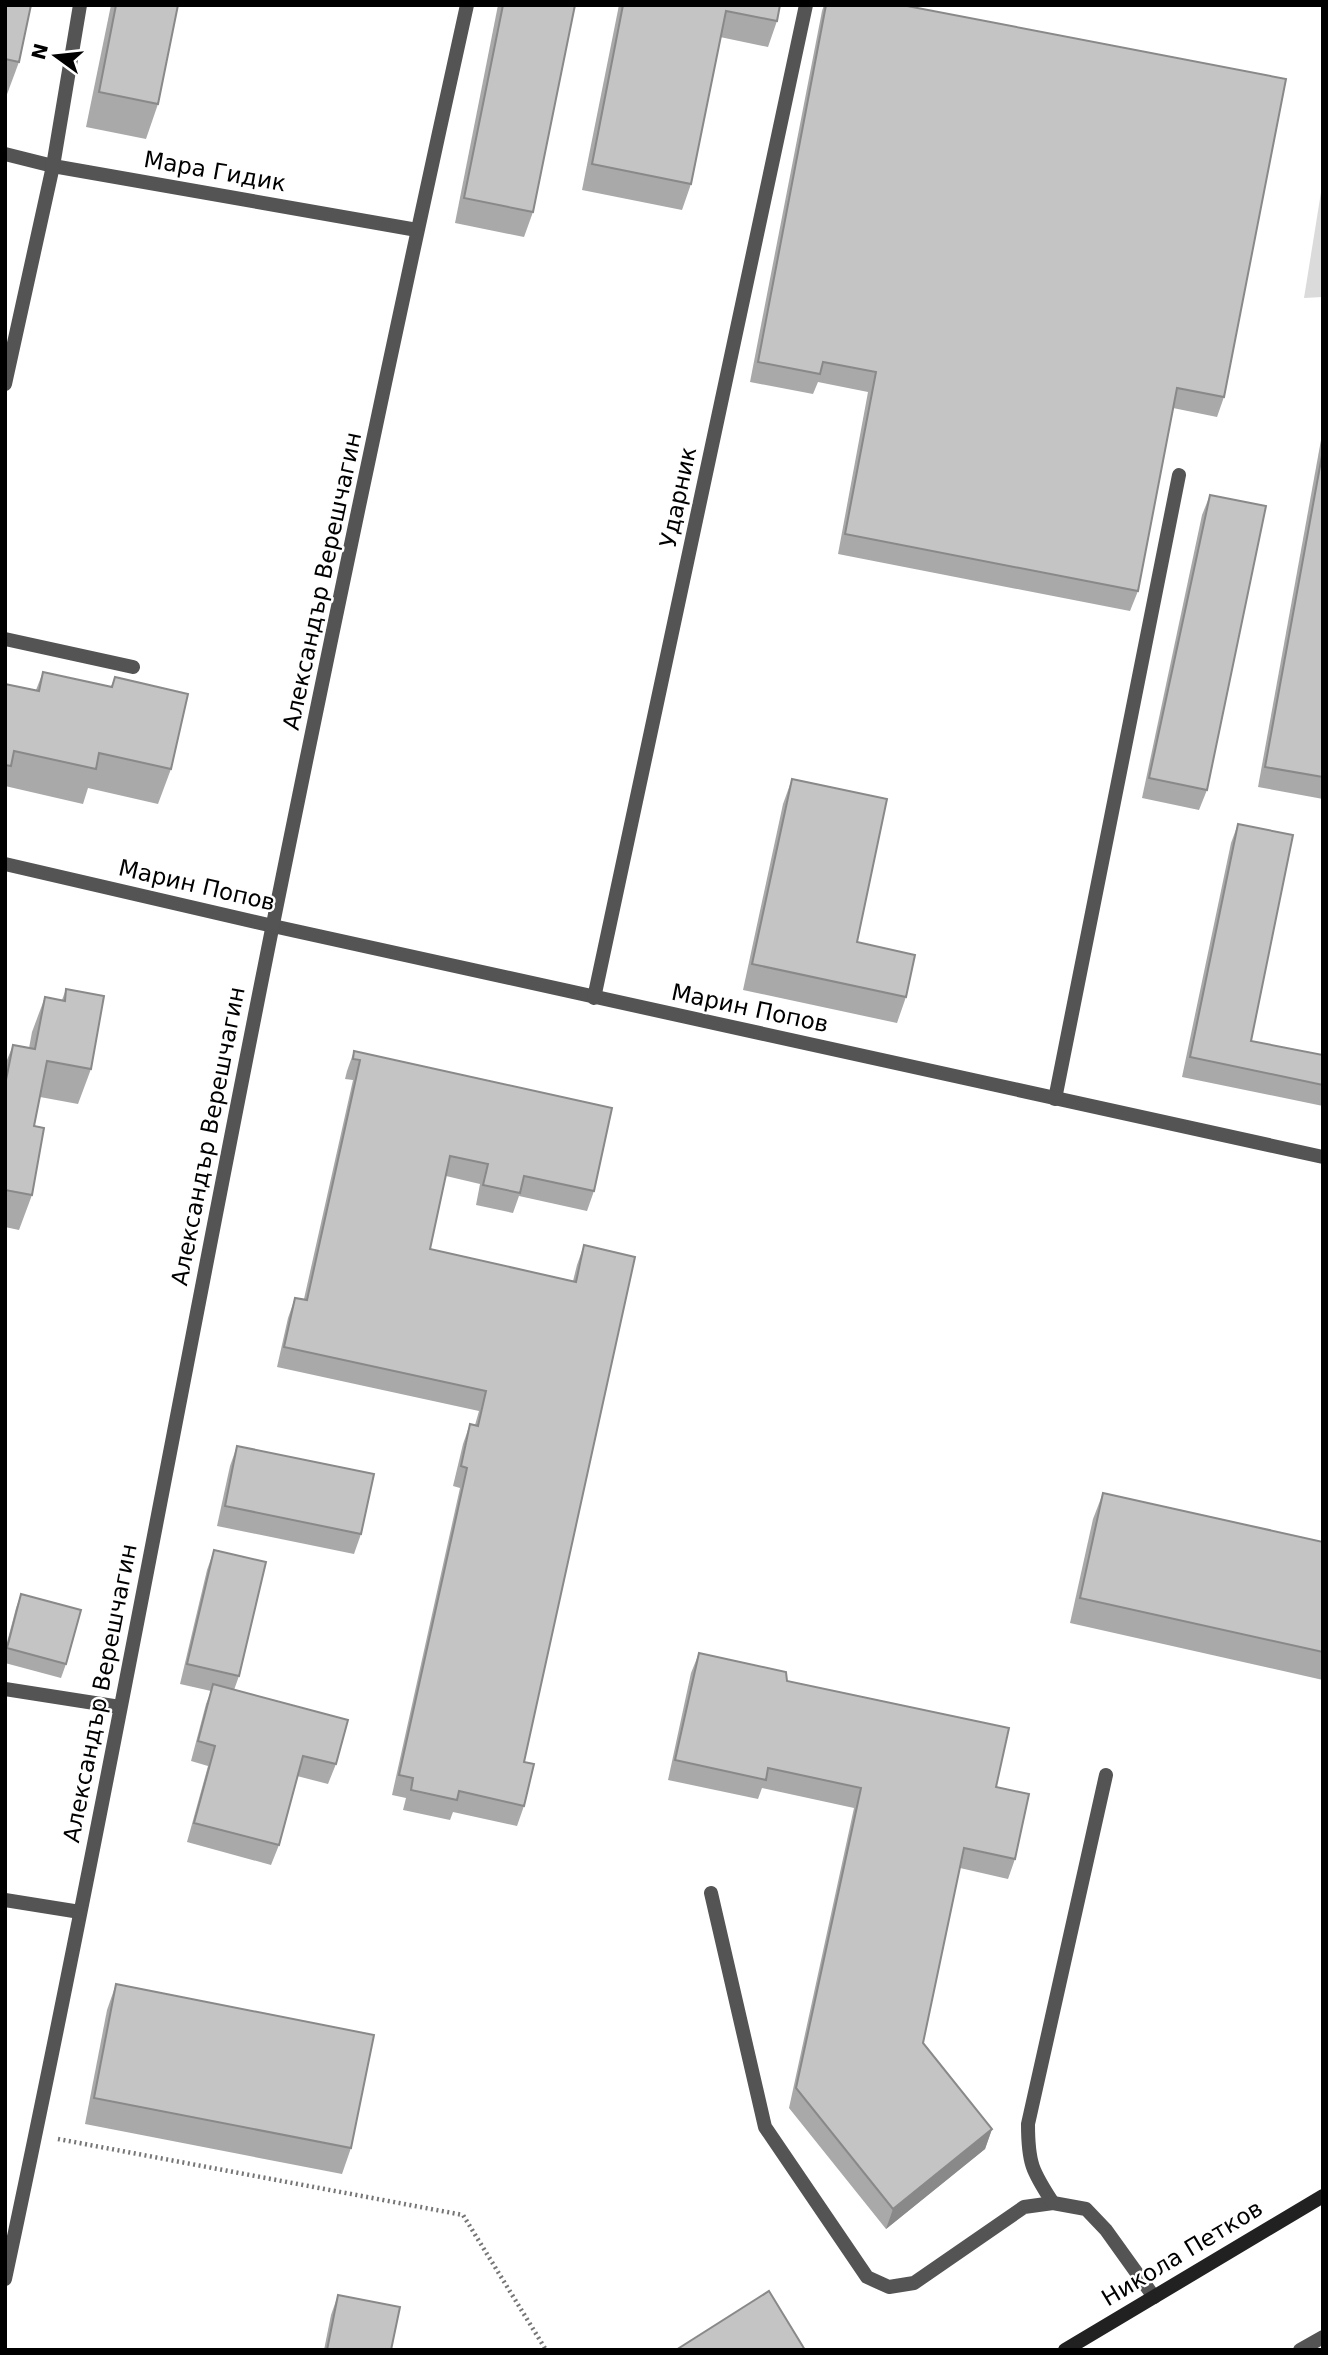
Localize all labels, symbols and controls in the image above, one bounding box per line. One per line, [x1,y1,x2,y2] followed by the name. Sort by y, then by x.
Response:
[21,21,91,91] north arrow
[27,41,52,62] text: N
[142,146,288,196] street label: Мара Гидик
[278,430,366,732] street label: Александър Верешчагин
[655,444,701,550] street label: Ударник
[116,854,278,916] street label: Марин Попов
[669,979,831,1037] street label: Марин Попов
[166,984,250,1288] street label: Александър Верешчагин
[58,1541,142,1845] street label: Александър Верешчагин
[1097,2195,1267,2311] street label: Никола Петков

